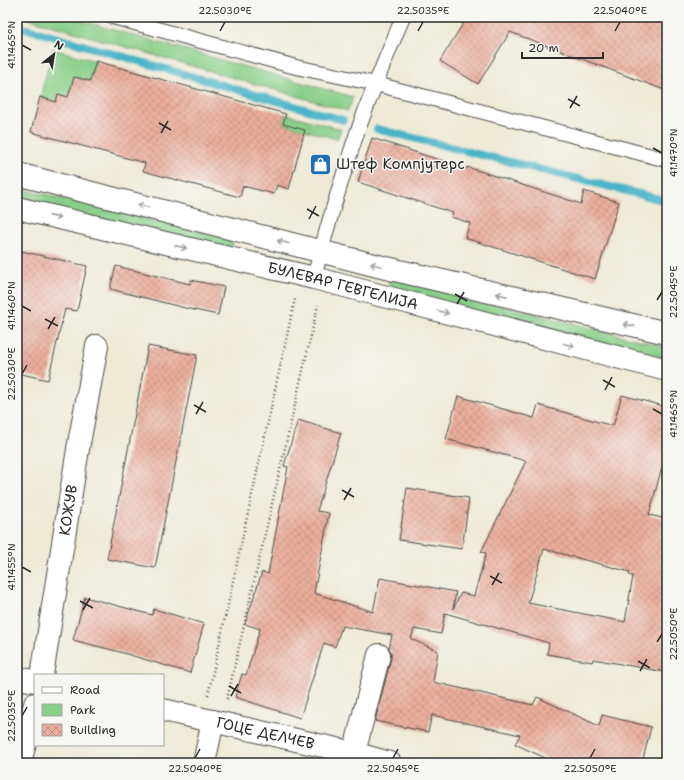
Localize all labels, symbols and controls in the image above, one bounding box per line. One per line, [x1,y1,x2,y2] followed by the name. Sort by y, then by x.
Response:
[198,4,252,17] text: 22.5030°E
[397,4,449,17] text: 22.5035°E
[593,4,647,17] text: 22.5040°E
[5,21,18,69] text: 41.1465°N
[34,34,74,74] north arrow
[522,34,603,60] scale bar
[51,37,67,55] text: N
[528,40,559,56] text: 20 m
[667,129,680,177] text: 41.1470°N
[307,151,333,177] shop icon: Штеф Компјутерс
[336,154,465,174] place label: Штеф Компјутерс
[137,202,150,210] one-way arrow
[48,213,61,221] one-way arrow
[277,237,290,245] one-way arrow
[175,244,188,251] one-way arrow
[266,257,420,315] street label: БУЛЕВАР ГЕВГЕЛИЈА
[370,261,383,269] one-way arrow
[667,266,680,318] text: 22.5045°E
[5,281,18,331] text: 41.1460°N
[496,291,509,298] one-way arrow
[437,309,450,316] one-way arrow
[623,320,636,328] one-way arrow
[562,342,575,349] one-way arrow
[5,347,18,401] text: 22.5030°E
[667,390,680,438] text: 41.1465°N
[54,483,82,537] street label: КОЖУВ
[5,543,18,591] text: 41.1455°N
[667,607,680,661] text: 22.5050°E
[34,674,164,746] legend
[70,682,101,698] text: Road
[5,690,18,742] text: 22.5035°E
[70,702,96,718] text: Park
[214,712,317,754] street label: ГОЦЕ ДЕЛЧЕВ
[70,722,116,738] text: Building
[168,762,222,775] text: 22.5040°E
[367,762,419,775] text: 22.5045°E
[563,762,617,775] text: 22.5050°E

